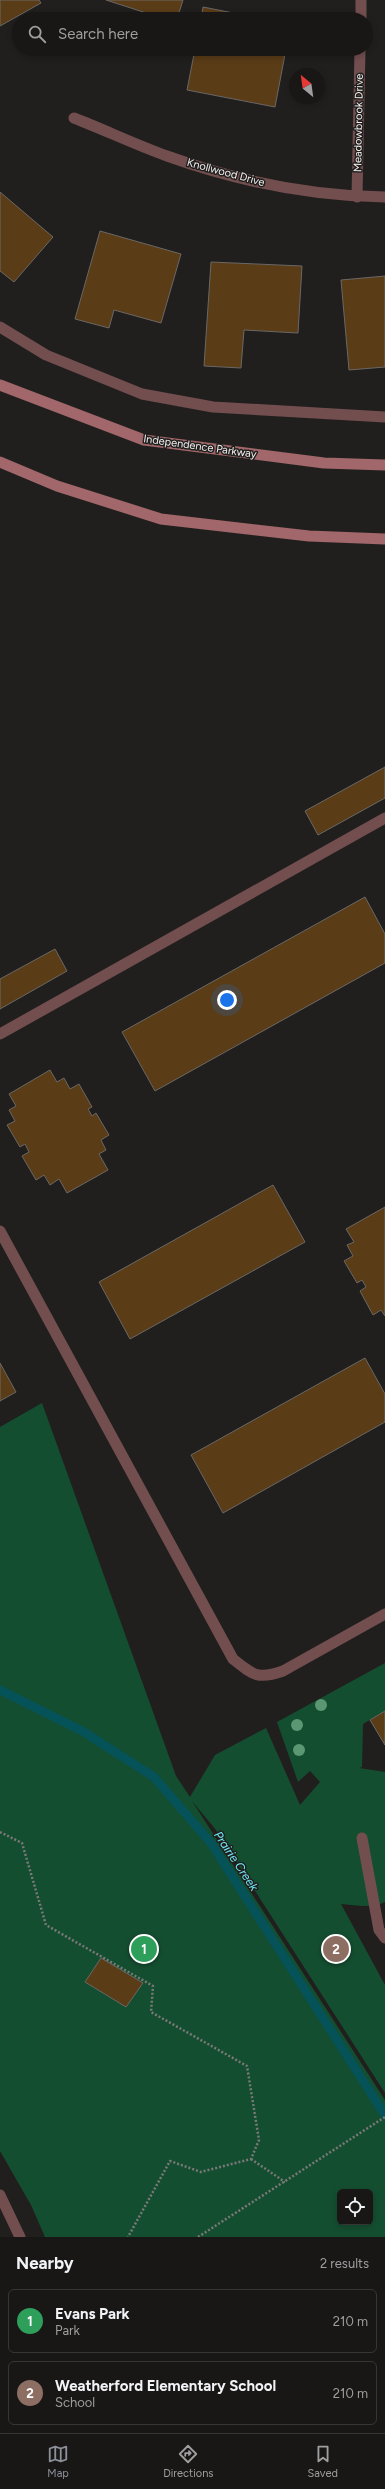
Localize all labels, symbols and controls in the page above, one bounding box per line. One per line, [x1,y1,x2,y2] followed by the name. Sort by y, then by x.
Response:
[12,12,373,56] search box
[26,23,48,45] icon: search
[58,25,138,43] text: Search here
[289,68,325,104] north arrow
[351,74,366,172] street label: Meadowbrook Drive
[186,156,266,189] street label: Knollwood Drive
[142,432,258,461] street label: Independence Parkway
[217,990,237,1010] your location
[211,1829,262,1894] water label: Prairie Creek
[131,1934,157,1964] pin: 1
[323,1934,349,1964] pin: 2
[337,2189,373,2225] map controls
[337,2189,373,2225] button: locate
[16,2253,74,2273] text: Nearby
[320,2256,369,2271] text: 2 results
[55,2305,130,2323] text: Evans Park
[27,2314,33,2329] text: 1
[333,2314,368,2329] text: 210 m
[55,2323,80,2338] text: Park
[55,2377,276,2395] text: Weatherford Elementary School
[26,2386,34,2401] text: 2
[333,2386,368,2401] text: 210 m
[55,2395,95,2410] text: School
[47,2443,69,2480] tab: Map
[163,2443,213,2480] tab: Directions
[308,2443,338,2480] tab: Saved

